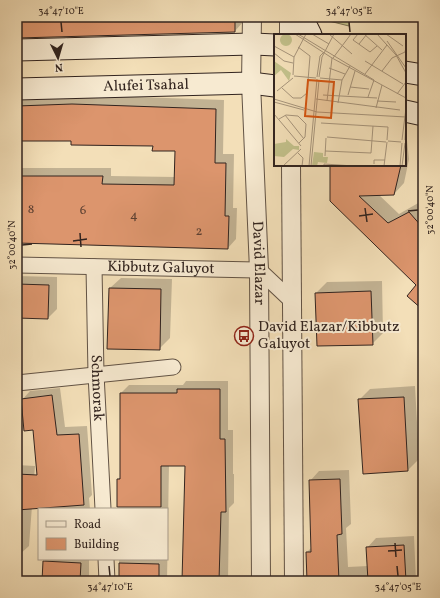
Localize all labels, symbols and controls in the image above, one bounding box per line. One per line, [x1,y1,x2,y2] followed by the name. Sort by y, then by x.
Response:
[38,4,84,18] text: 34°47'10"E
[326,4,372,18] text: 34°47'05"E
[274,34,406,166] inset map
[38,38,78,78] north arrow
[54,59,63,74] text: N
[103,74,189,97] street label: Alufei Tsahal
[423,185,437,235] text: 32°00'40"N
[28,201,34,219] house number: 8
[80,202,87,220] house number: 6
[130,207,138,225] house number: 4
[5,220,19,270] text: 32°00'40"N
[246,220,270,305] street label: David Elazar
[196,223,203,241] house number: 2
[107,256,215,280] street label: Kibbutz Galuyot
[258,317,399,355] place label: David Elazar/Kibbutz Galuyot
[233,325,255,347] bus stop icon: David Elazar/Kibbutz Galuyot
[85,354,109,422] street label: Schmorak
[38,508,168,560] legend
[74,517,101,533] text: Road
[74,537,119,553] text: Building
[87,580,133,594] text: 34°47'10"E
[375,580,421,594] text: 34°47'05"E

